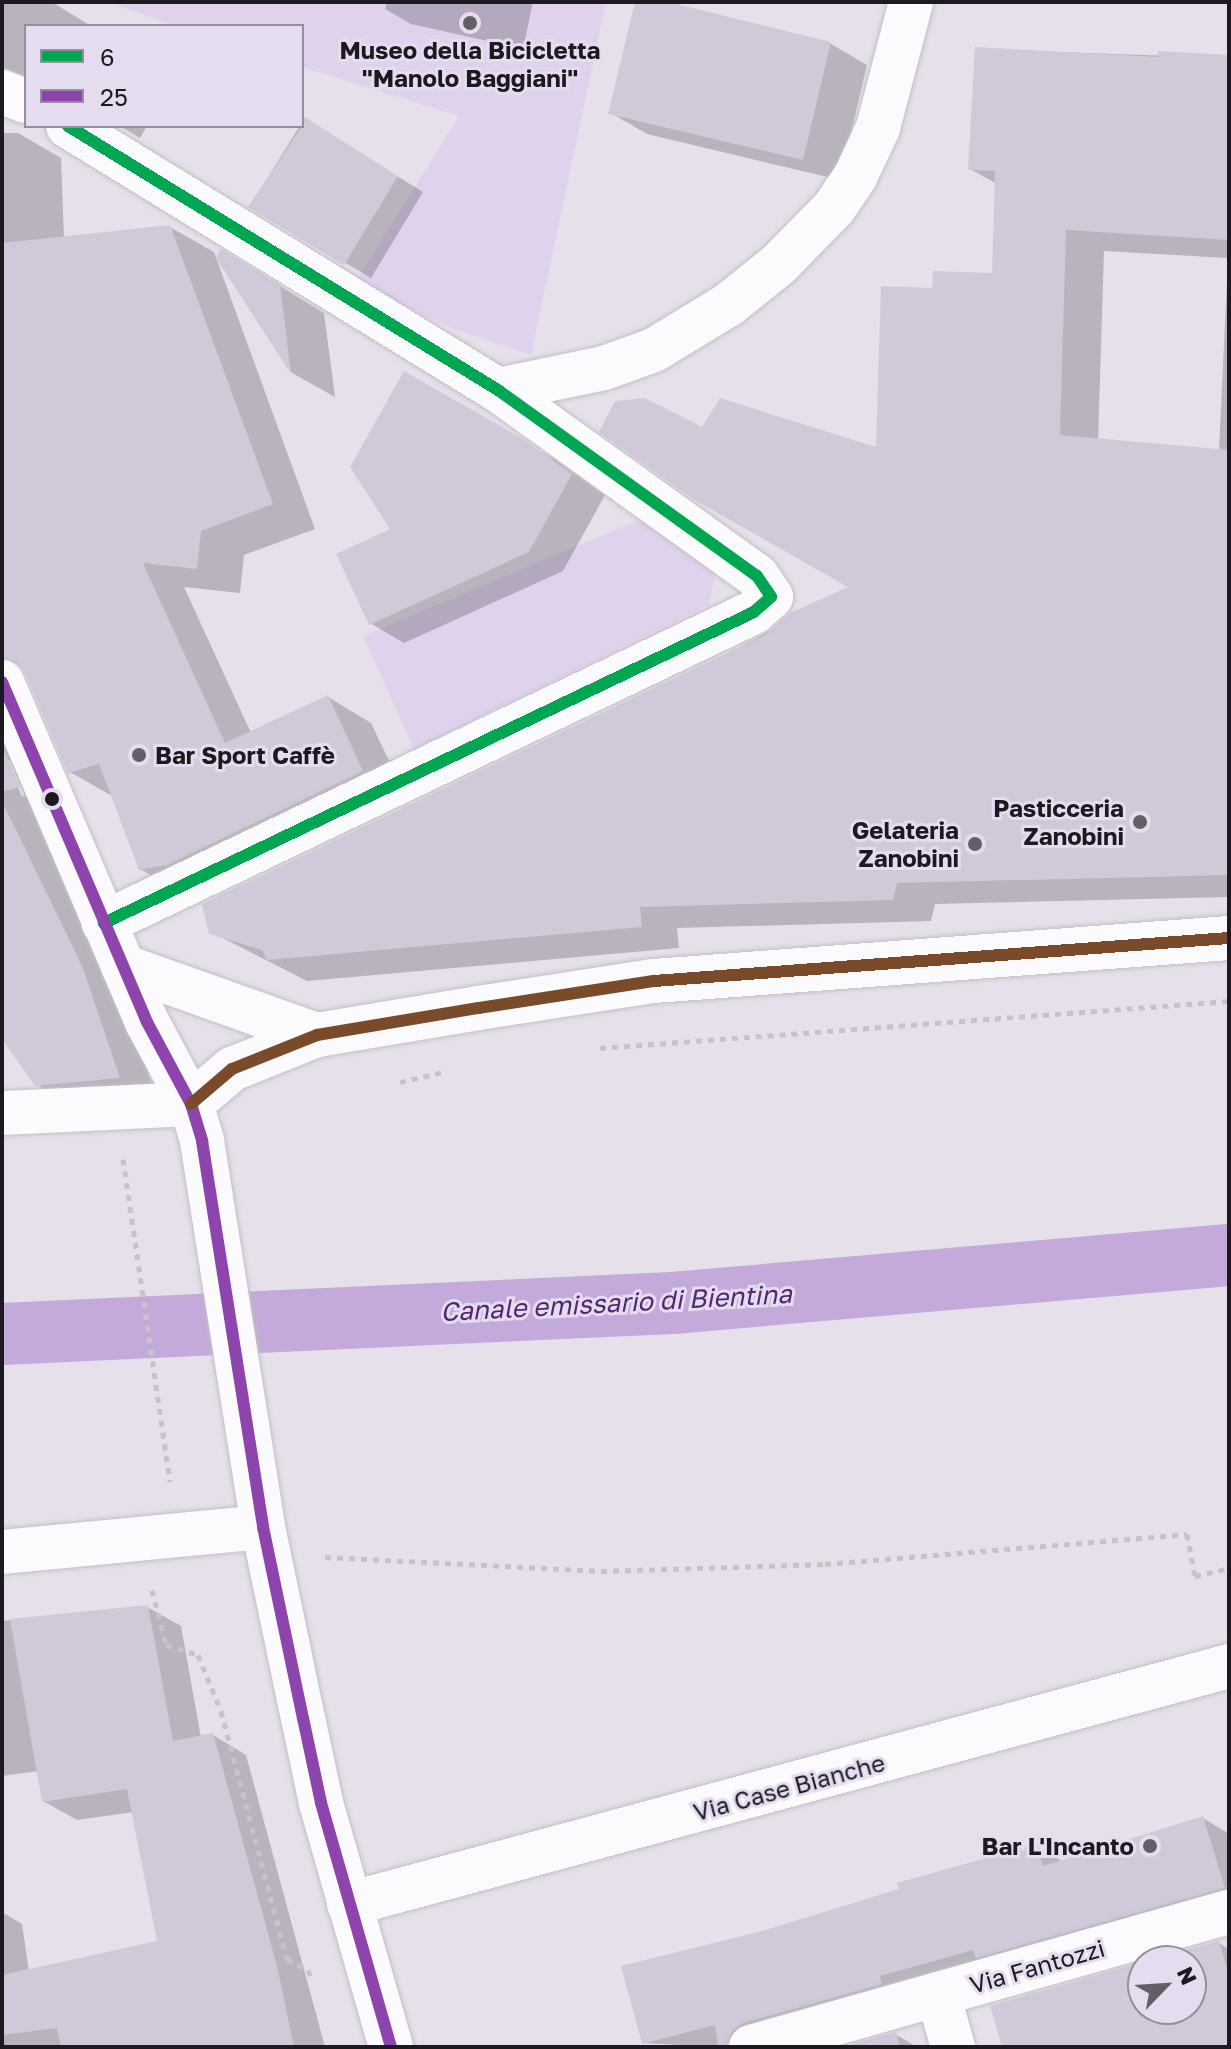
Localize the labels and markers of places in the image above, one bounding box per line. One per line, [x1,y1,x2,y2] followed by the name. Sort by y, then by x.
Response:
[461,14,479,32] marker: Museo della Bicicletta "Manolo Baggiani"
[339,36,601,92] place label: Museo della Bicicletta "Manolo Baggiani"
[155,741,335,769] place label: Bar Sport Caffè
[130,746,148,764] marker: Bar Sport Caffè
[44,791,60,807] unlabelled marker
[993,794,1124,850] place label: Pasticceria Zanobini
[1131,813,1149,831] marker: Pasticceria Zanobini
[852,816,959,872] place label: Gelateria Zanobini
[966,835,984,853] marker: Gelateria Zanobini
[981,1832,1134,1860] place label: Bar L'Incanto
[1141,1837,1159,1855] marker: Bar L'Incanto

